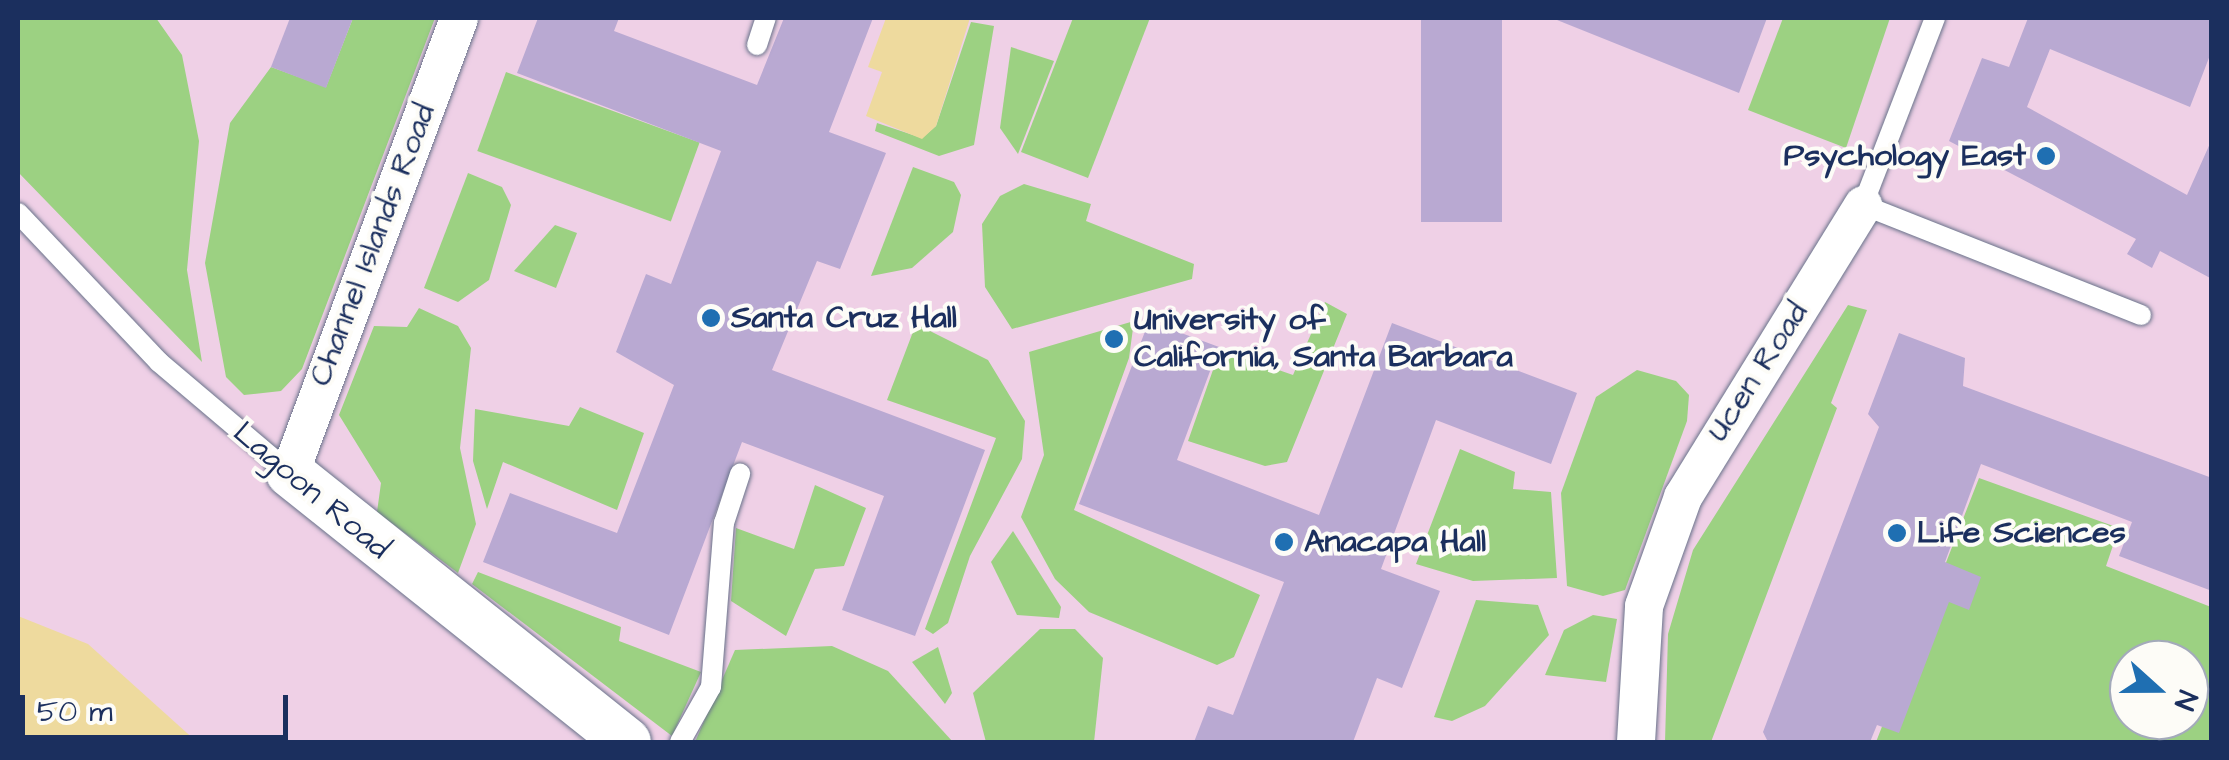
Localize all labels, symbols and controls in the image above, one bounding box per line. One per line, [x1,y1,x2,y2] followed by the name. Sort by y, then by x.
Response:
[302,99,444,391] street label: Channel Islands Road
[1784,137,2026,175] place label: Psychology East
[2035,145,2057,167] marker: Psychology East
[1699,295,1817,449] street label: Ucen Road
[731,299,957,337] place label: Santa Cruz Hall
[1134,302,1513,377] place label: University of California, Santa Barbara
[700,307,722,329] marker: Santa Cruz Hall
[1103,328,1125,350] marker: University of California, Santa Barbara
[225,414,397,568] street label: Lagoon Road
[1917,514,2126,552] place label: Life Sciences
[1886,522,1908,544] marker: Life Sciences
[1304,523,1486,561] place label: Anacapa Hall
[1273,531,1295,553] marker: Anacapa Hall
[2109,640,2209,740] north arrow
[25,675,292,737] scale bar
[2164,685,2207,715] text: N
[37,691,113,733] text: 50 m

